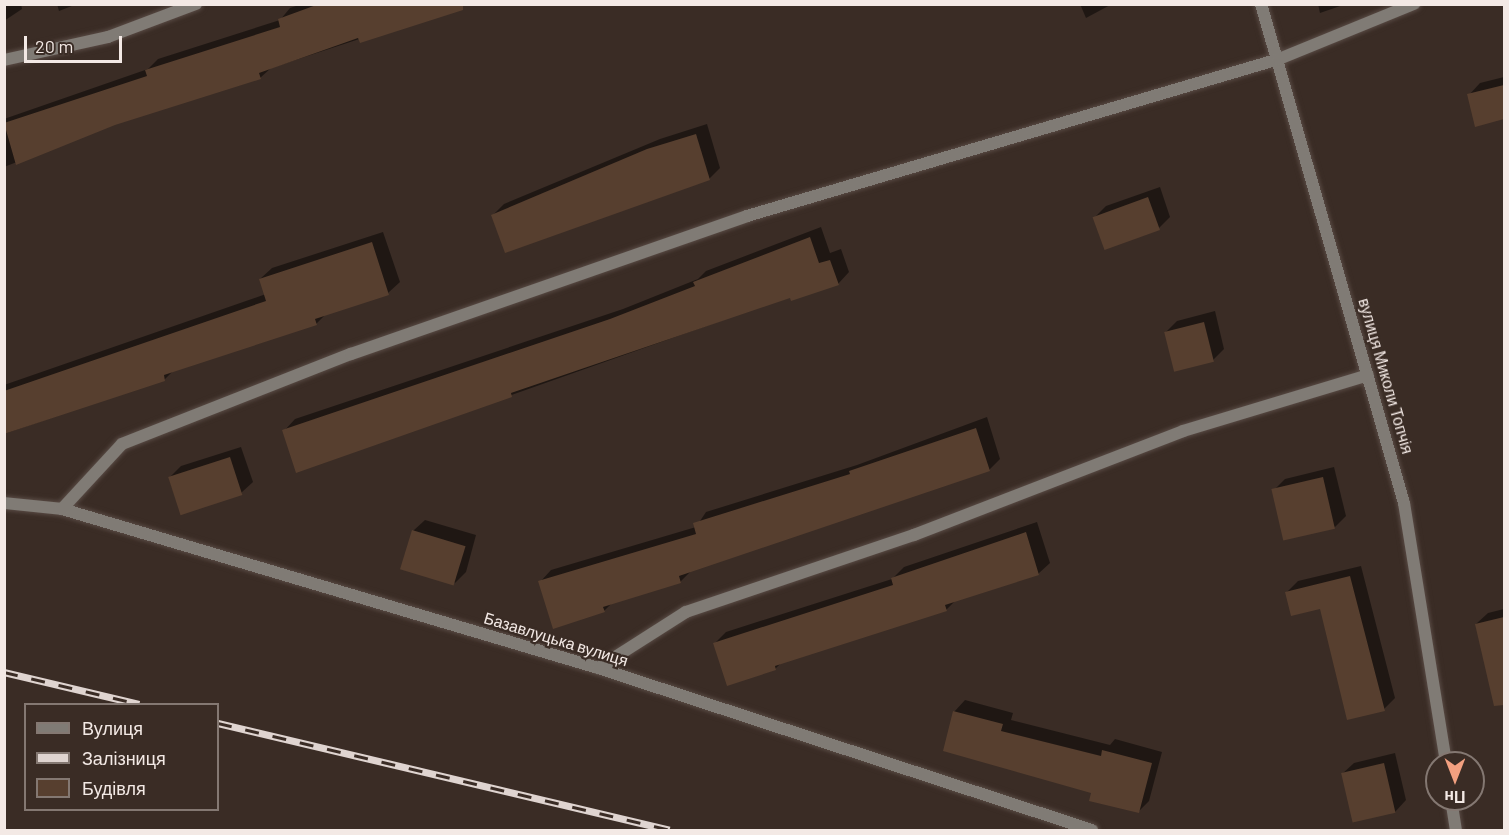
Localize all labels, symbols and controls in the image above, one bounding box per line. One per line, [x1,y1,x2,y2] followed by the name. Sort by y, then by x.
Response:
[27,24,124,62] scale bar
[35,35,73,57] text: 20 m
[1355,296,1417,456] street label: вулиця Миколи Топчія
[482,608,630,670] street label: Базавлуцька вулиця
[24,703,219,811] legend
[82,717,143,739] text: Вулиця
[82,747,166,769] text: Залізниця
[1425,751,1485,811] north arrow
[82,777,146,799] text: Будівля
[1444,788,1466,807] text: Пн

